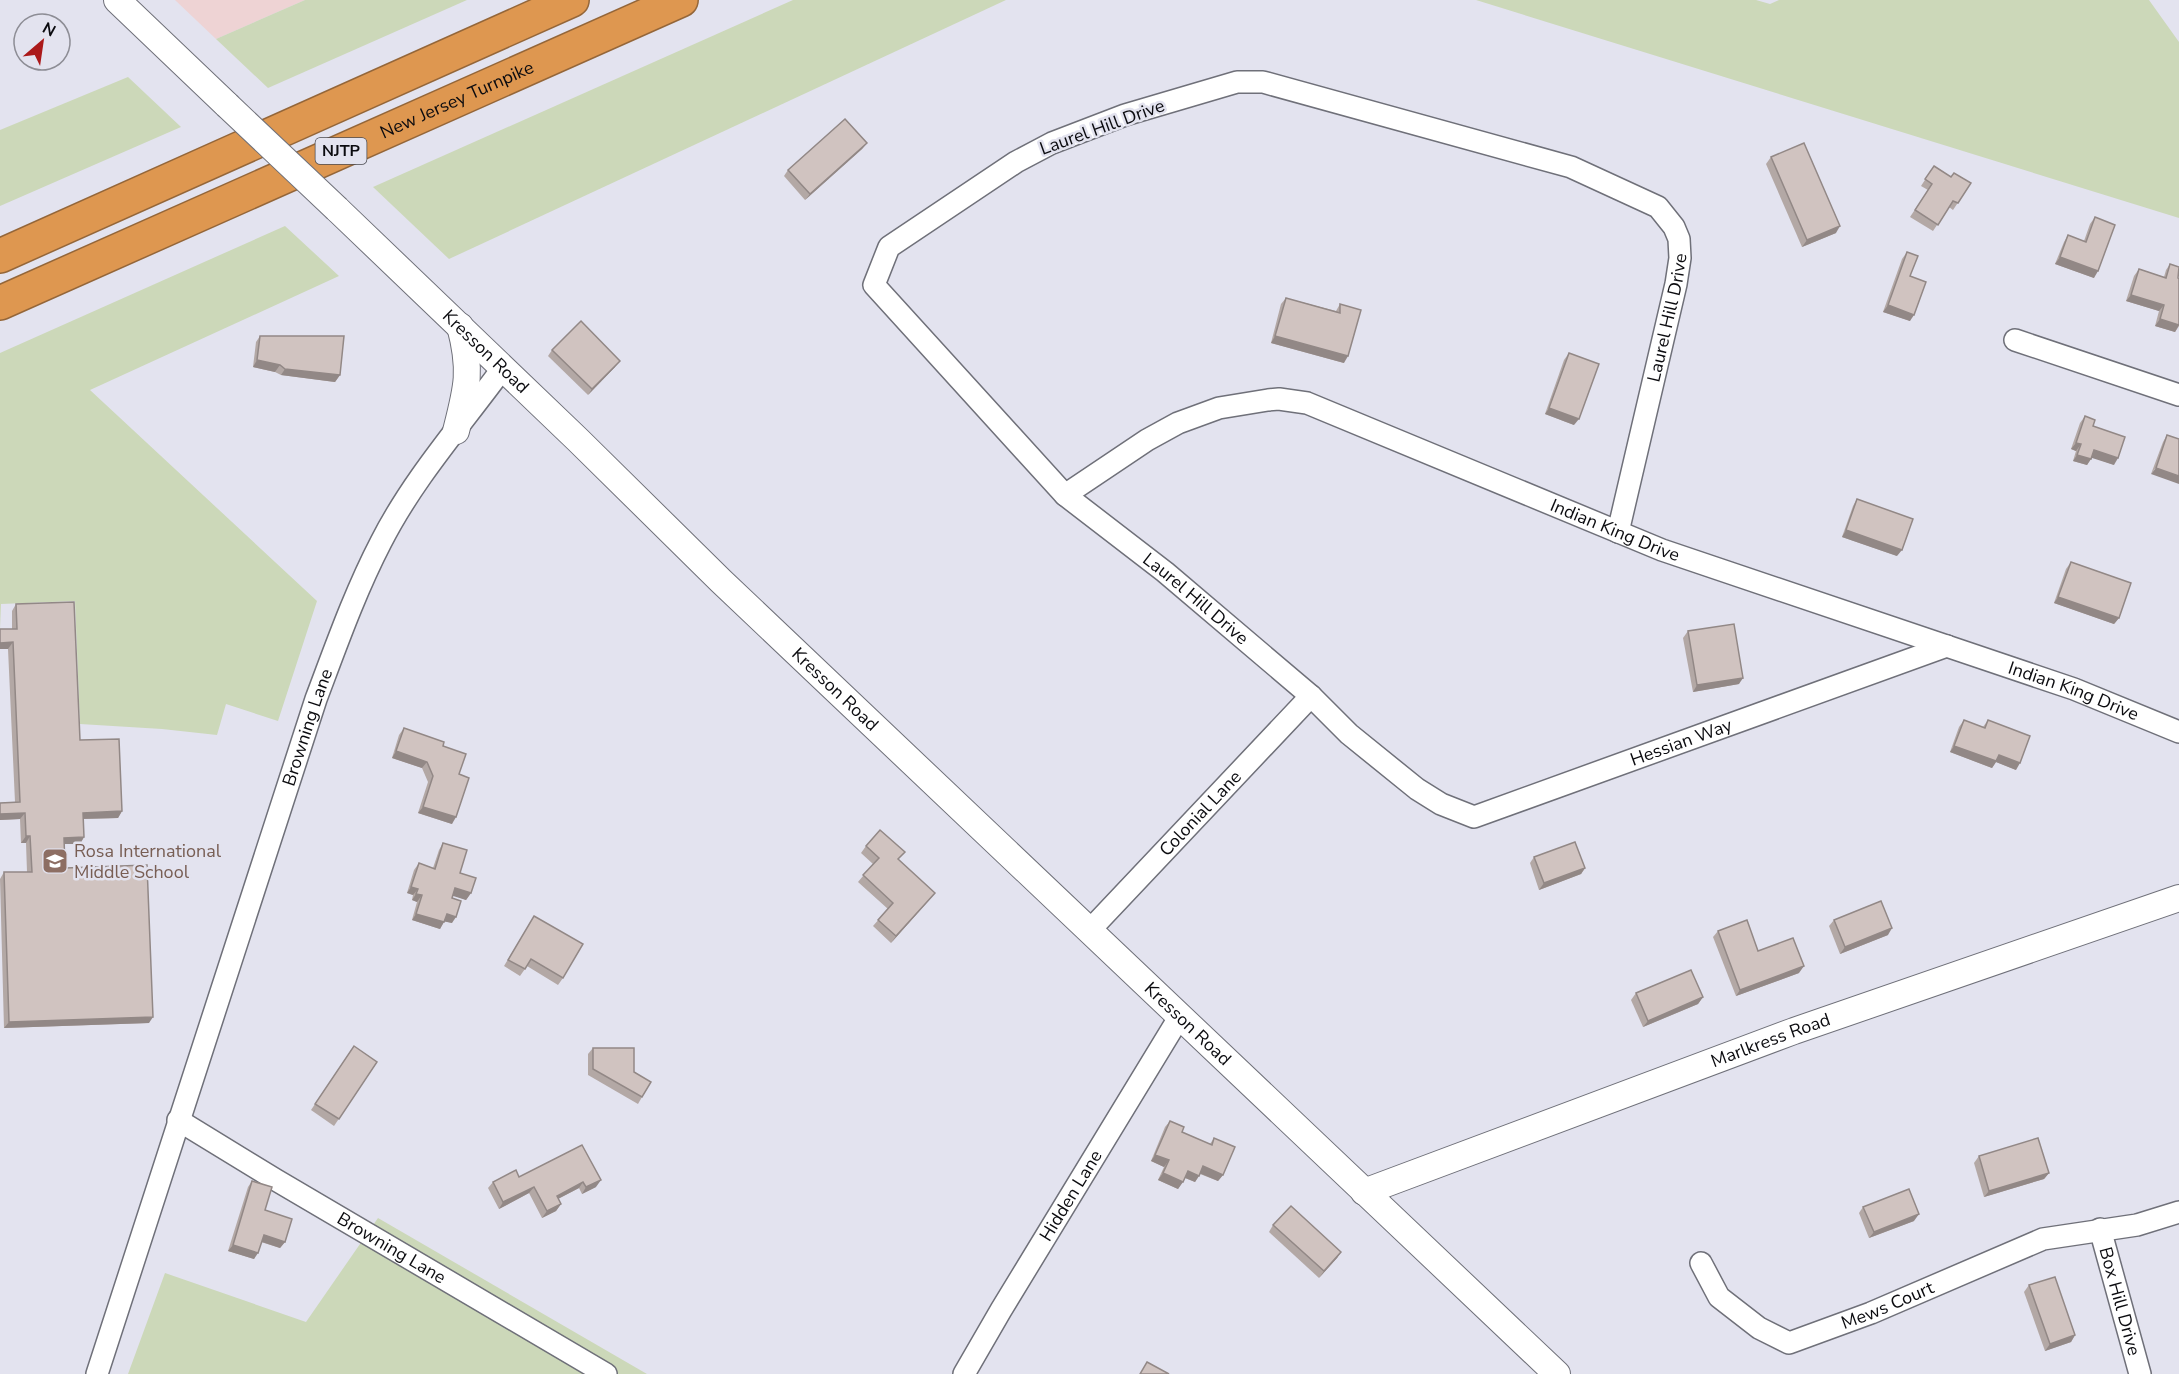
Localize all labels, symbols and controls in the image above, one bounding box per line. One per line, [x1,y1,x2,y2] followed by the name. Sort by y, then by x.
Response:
[12,12,72,72] north arrow
[38,17,59,42] text: N
[376,55,537,144] street label: New Jersey Turnpike
[1036,93,1168,161] street label: Laurel Hill Drive
[316,138,366,164] road number: NJTP
[1641,252,1693,384] street label: Laurel Hill Drive
[437,304,534,399] street label: Kresson Road
[1547,493,1683,567] street label: Indian King Drive
[1138,547,1254,650] street label: Laurel Hill Drive
[787,642,884,736] street label: Kresson Road
[2005,656,2142,726] street label: Indian King Drive
[277,665,338,789] street label: Browning Lane
[1627,712,1736,772] street label: Hessian Way
[1154,765,1247,861] street label: Colonial Lane
[74,839,222,884] place label: Rosa International Middle School
[40,846,70,876] school or university icon: Rosa International Middle School
[1139,977,1236,1071] street label: Kresson Road
[1707,1007,1833,1073] street label: Marlkress Road
[1034,1145,1108,1245] street label: Hidden Lane
[333,1207,450,1289] street label: Browning Lane
[2093,1244,2146,1358] street label: Box Hill Drive
[1838,1275,1938,1335] street label: Mews Court

